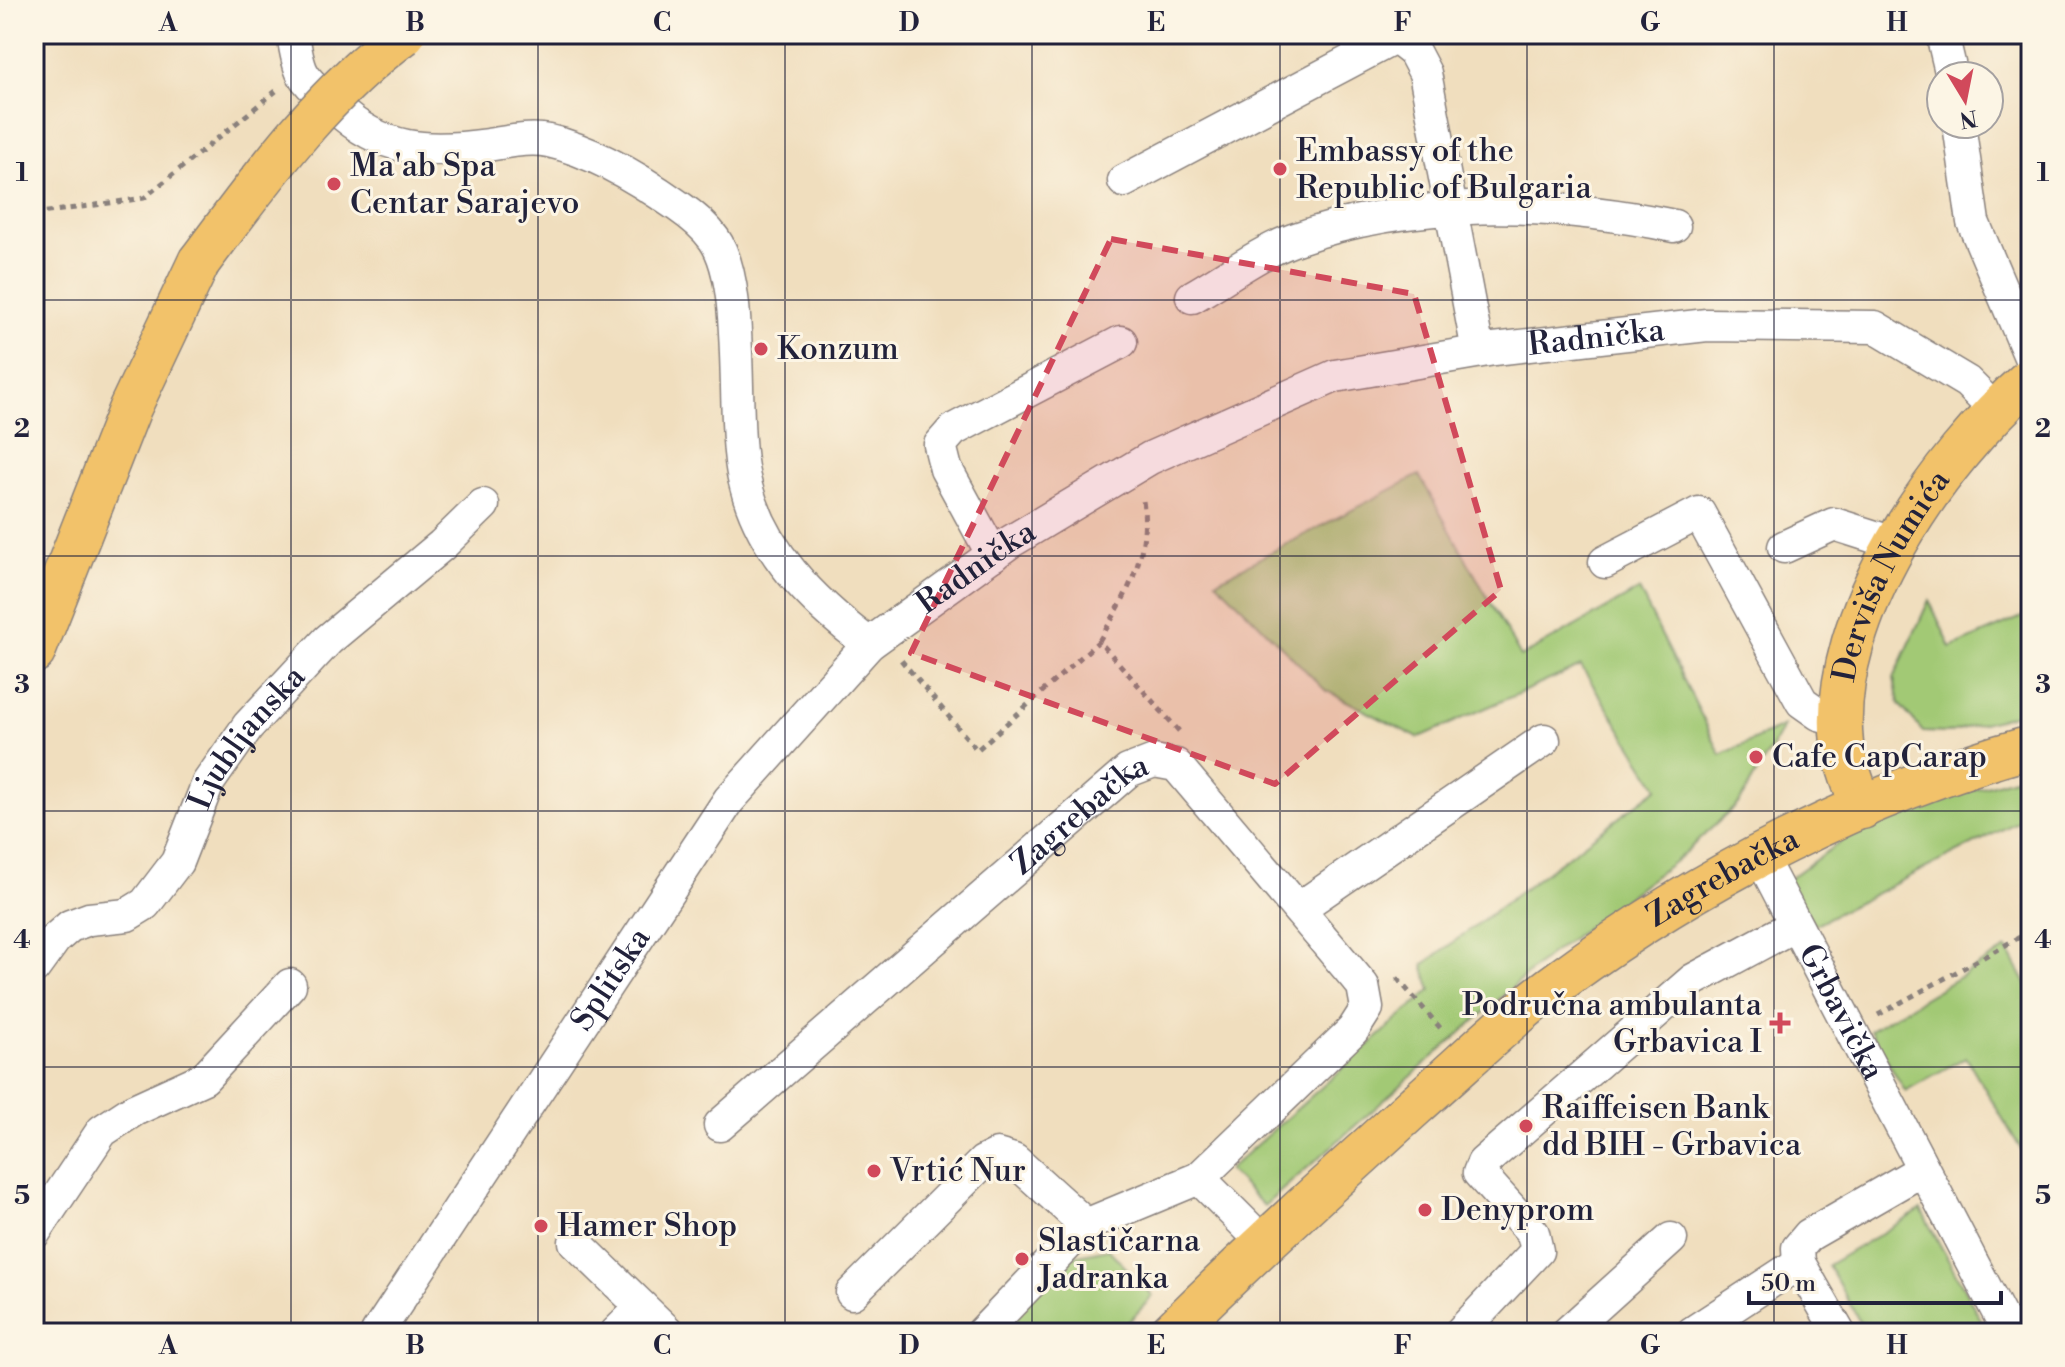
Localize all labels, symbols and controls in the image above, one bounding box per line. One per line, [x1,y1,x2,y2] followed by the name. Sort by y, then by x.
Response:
[158,7,178,39] text: A
[405,7,425,39] text: B
[653,7,671,39] text: C
[899,7,919,39] text: D
[1147,7,1165,39] text: E
[1394,7,1412,39] text: F
[1640,7,1661,39] text: G
[1886,7,1908,39] text: H
[1925,60,2005,140] north arrow
[1957,103,1979,133] text: N
[1296,131,1592,208] place label: Embassy of the Republic of Bulgaria
[350,146,580,223] place label: Ma'ab Spa Centar Sarajevo
[16,157,29,189] text: 1
[2037,157,2050,189] text: 1
[1271,160,1289,178] marker: Embassy of the Republic of Bulgaria
[325,175,343,193] marker: Ma'ab Spa Centar Sarajevo
[1526,310,1667,365] street label: Radnička
[777,329,899,369] place label: Konzum
[752,340,770,358] marker: Konzum
[14,413,30,445] text: 2
[2035,413,2051,445] text: 2
[1824,461,1959,685] street label: Derviša Numića
[908,511,1043,623] street label: Radnička
[180,657,314,815] street label: Ljubljanska
[14,669,30,701] text: 3
[2035,669,2051,701] text: 3
[1772,737,1987,777] place label: Cafe CapCarap
[1003,745,1155,883] street label: Zagrebačka
[1747,748,1765,766] marker: Cafe CapCarap
[1639,818,1806,936] street label: Zagrebačka
[562,919,660,1039] street label: Splitska
[13,924,31,956] text: 4
[2034,924,2052,956] text: 4
[1789,937,1894,1088] street label: Grbavička
[1462,985,1763,1062] place label: Područna ambulanta Grbavica I
[1769,1012,1791,1034] marker: Područna ambulanta Grbavica I
[1542,1088,1802,1165] place label: Raiffeisen Bank dd BIH - Grbavica
[1517,1117,1535,1135] marker: Raiffeisen Bank dd BIH - Grbavica
[889,1151,1026,1191] place label: Vrtić Nur
[865,1162,883,1180] marker: Vrtić Nur
[14,1180,30,1212] text: 5
[2035,1180,2051,1212] text: 5
[1441,1190,1594,1230] place label: Denyprom
[1416,1201,1434,1219] marker: Denyprom
[557,1206,737,1246] place label: Hamer Shop
[532,1217,550,1235] marker: Hamer Shop
[1037,1221,1201,1298] place label: Slastičarna Jadranka
[1013,1250,1031,1268] marker: Slastičarna Jadranka
[1749,1255,2001,1305] scale bar
[1761,1269,1816,1299] text: 50 m
[158,1330,178,1362] text: A
[405,1330,425,1362] text: B
[653,1330,671,1362] text: C
[899,1330,919,1362] text: D
[1147,1330,1165,1362] text: E
[1394,1330,1412,1362] text: F
[1640,1330,1661,1362] text: G
[1886,1330,1908,1362] text: H

